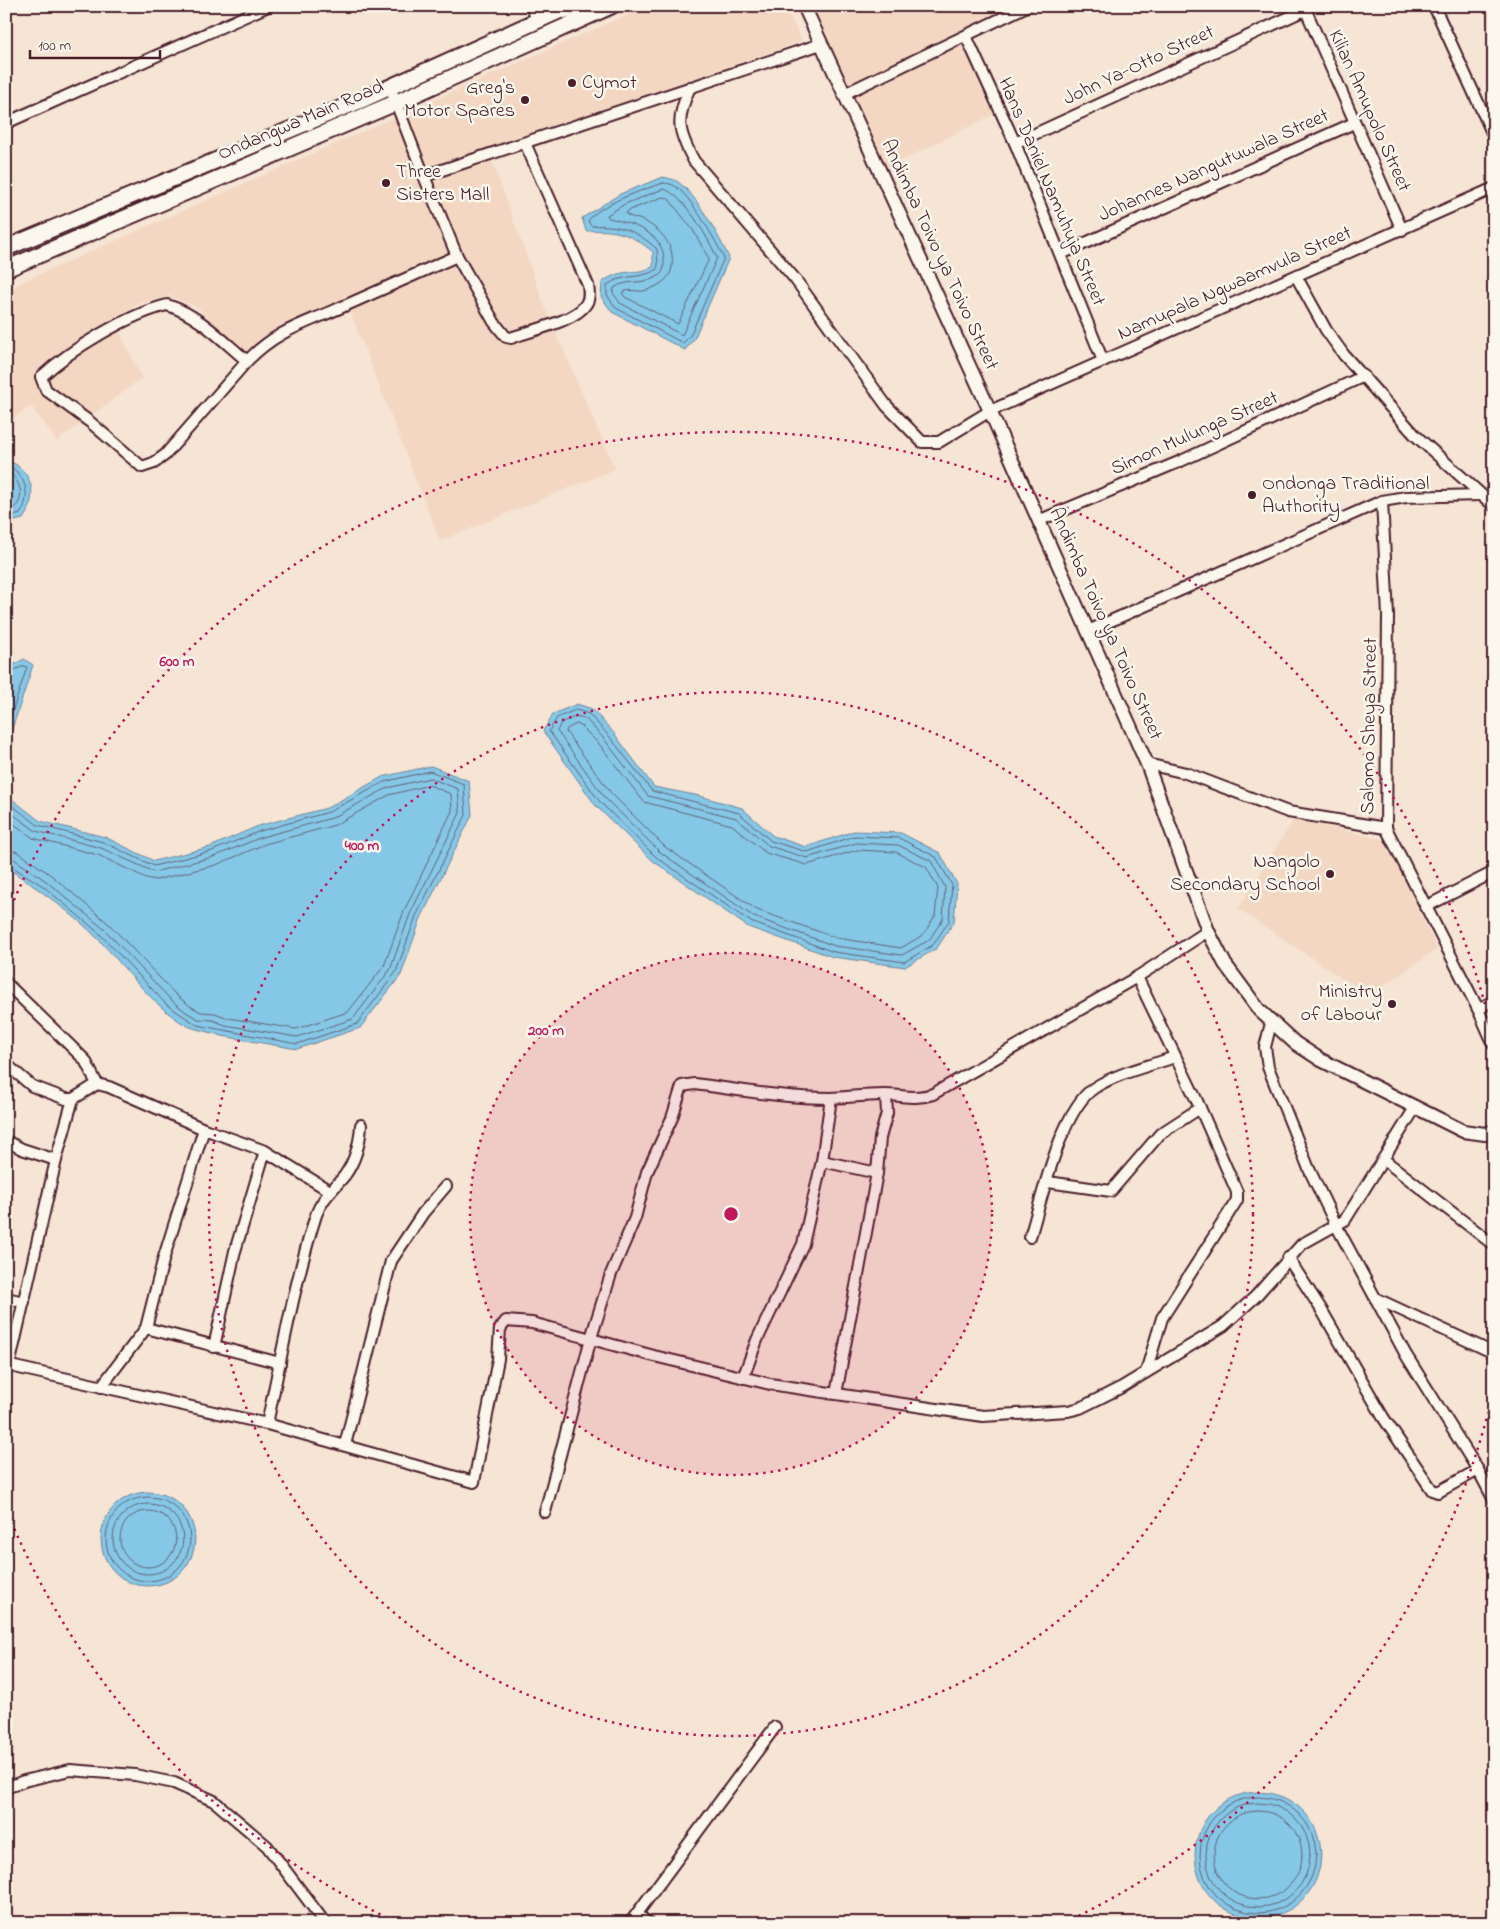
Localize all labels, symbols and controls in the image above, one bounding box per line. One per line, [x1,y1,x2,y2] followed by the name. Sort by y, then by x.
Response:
[1059,18,1220,114] street label: John Ya-Otto Street
[1320,25,1418,197] street label: Kilian Amupolo Street
[30,28,160,60] scale bar
[38,35,71,57] text: 100 m
[582,69,637,98] place label: Cymot
[214,73,389,170] street label: Ondangwa Main Road
[990,73,1113,311] street label: Hans Daniel Namuhuja Street
[404,74,515,126] place label: Greg's Motor Spares
[566,77,578,89] marker: Cymot
[519,94,531,106] marker: Greg's Motor Spares
[1094,102,1335,231] street label: Johannes Nangutuwala Street
[873,135,1005,375] street label: Andimba Toivo ya Toivo Street
[396,158,489,210] place label: Three Sisters Mall
[380,177,392,189] marker: Three Sisters Mall
[1113,219,1357,350] street label: Namupala Ngwaamvula Street
[1107,384,1284,485] street label: Simon Mulunga Street
[1262,470,1429,522] place label: Ondonga Traditional Authority
[1246,489,1258,501] marker: Ondonga Traditional Authority
[1041,503,1170,745] street label: Andimba Toivo ya Toivo Street
[1354,637,1386,815] street label: Salomo Sheya Street
[159,651,195,673] text: 600 m
[344,835,380,857] text: 400 m
[1170,848,1320,900] place label: Nangolo Secondary School
[1324,868,1336,880] marker: Nangolo Secondary School
[1301,978,1383,1030] place label: Ministry of Labour
[1386,998,1398,1010] marker: Ministry of Labour
[527,1020,564,1042] text: 200 m
[722,1205,740,1223] centre of rings

